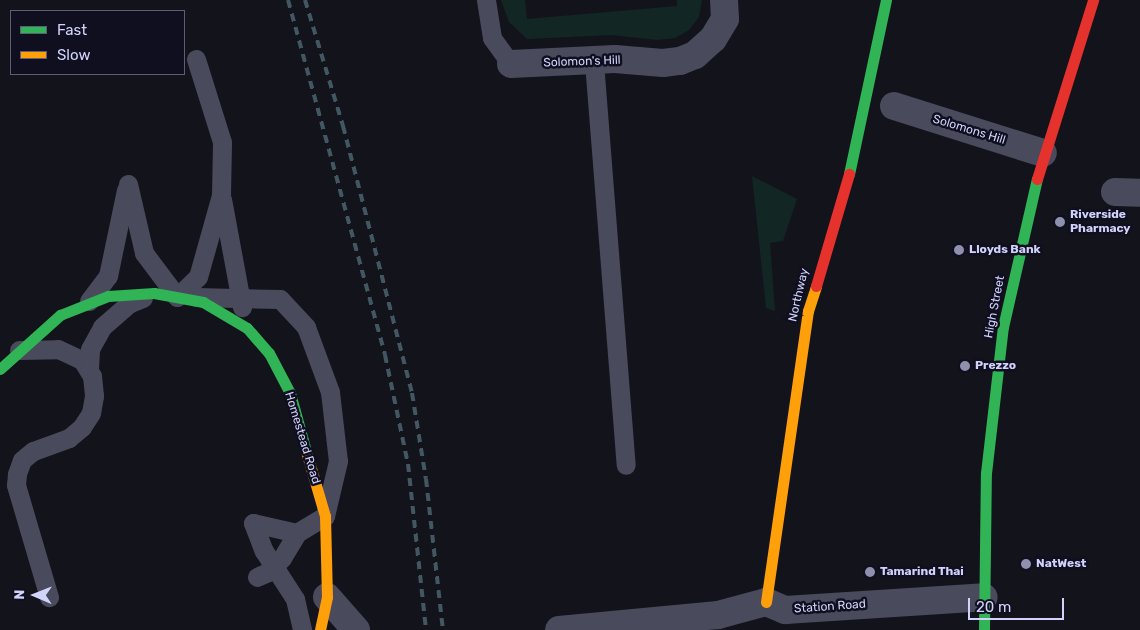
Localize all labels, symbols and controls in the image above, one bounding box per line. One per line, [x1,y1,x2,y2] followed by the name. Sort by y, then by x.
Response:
[10,10,185,75] legend
[57,21,87,39] text: Fast
[57,46,90,64] text: Slow
[543,53,621,71] street label: Solomon's Hill
[931,112,1007,148] street label: Solomons Hill
[1070,208,1131,236] place label: Riverside Pharmacy
[1054,216,1066,228] marker: Riverside Pharmacy
[969,243,1041,257] place label: Lloyds Bank
[953,244,965,256] marker: Lloyds Bank
[786,267,812,323] street label: Northway
[982,274,1008,340] street label: High Street
[975,359,1016,373] place label: Prezzo
[959,360,971,372] marker: Prezzo
[281,390,323,486] street label: Homestead Road
[1036,557,1086,571] place label: NatWest
[1020,558,1032,570] marker: NatWest
[880,565,964,579] place label: Tamarind Thai
[864,566,876,578] marker: Tamarind Thai
[10,570,60,620] north arrow
[970,588,1066,620] scale bar
[11,590,28,600] text: N
[794,597,866,617] street label: Station Road
[976,598,1011,616] text: 20 m

